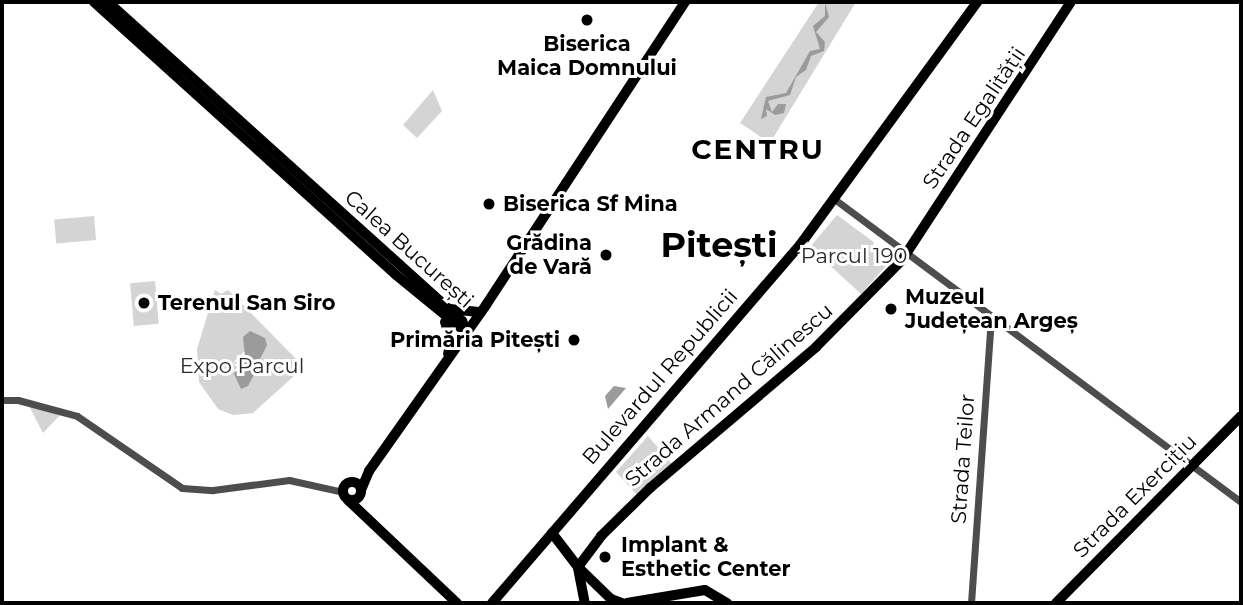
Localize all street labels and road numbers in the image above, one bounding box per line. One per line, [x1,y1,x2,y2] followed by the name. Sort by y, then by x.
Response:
[917,42,1031,194] street label: Strada Egalității
[340,185,478,313] street label: Calea București
[577,284,743,470] street label: Bulevardul Republicii
[620,298,838,492] street label: Strada Armand Călinescu
[946,393,980,525] street label: Strada Teilor
[1068,429,1202,563] street label: Strada Exercițiu

